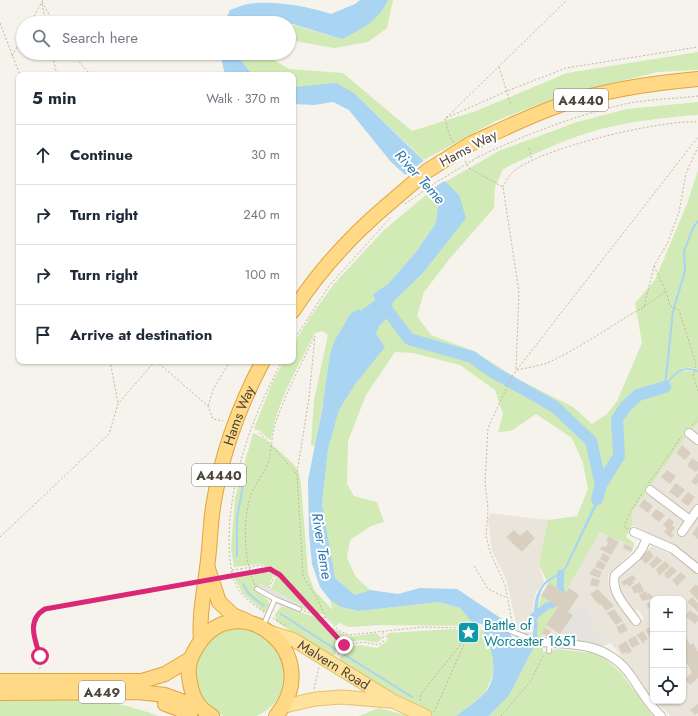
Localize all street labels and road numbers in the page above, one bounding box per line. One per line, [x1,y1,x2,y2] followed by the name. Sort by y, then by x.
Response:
[554,89,608,111] road number: A4440
[436,124,501,172] street label: Hams Way
[218,381,260,448] street label: Hams Way
[192,464,246,486] road number: A4440
[294,635,374,694] street label: Malvern Road
[79,681,125,703] road number: A449

